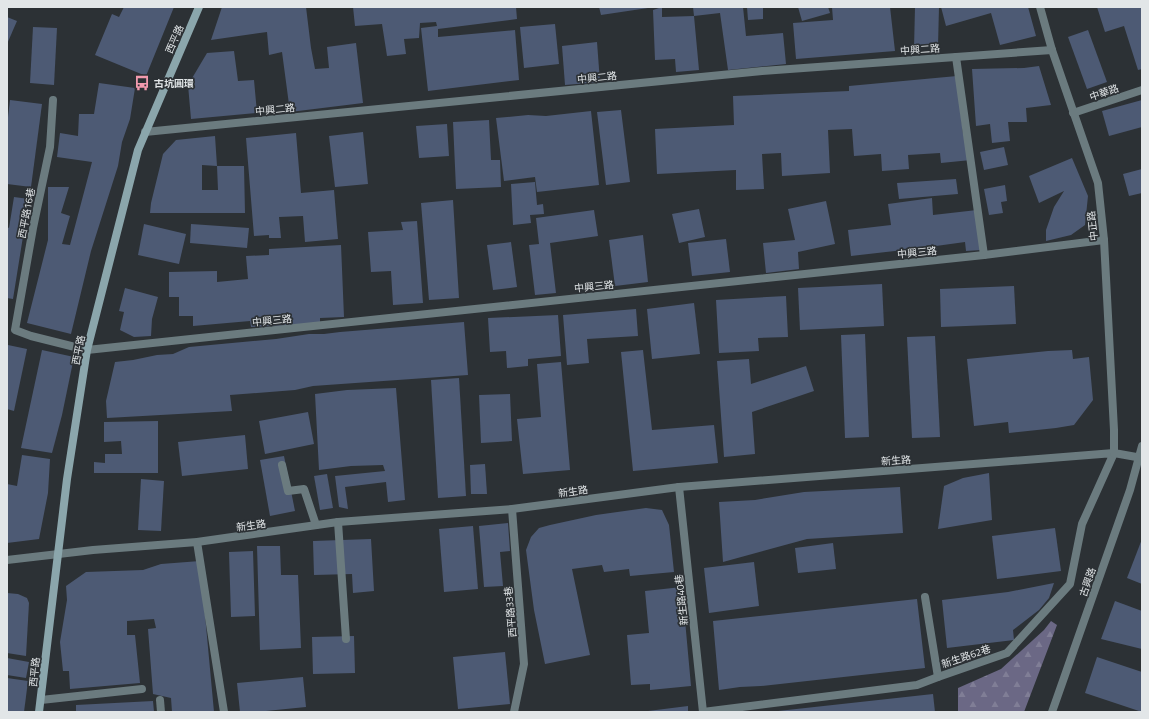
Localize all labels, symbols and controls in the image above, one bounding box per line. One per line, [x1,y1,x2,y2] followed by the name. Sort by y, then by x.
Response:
[162,22,187,56] street label: 西平路
[900,41,941,58] street label: 中興二路
[576,68,618,87] street label: 中興二路
[133,74,151,92] bus stop icon: 古坑圓環
[154,76,194,91] place label: 古坑圓環
[1088,80,1121,104] street label: 中華路
[254,100,296,119] street label: 中興二路
[14,187,39,240] street label: 西平路16巷
[1083,210,1102,242] street label: 中正路
[896,243,938,262] street label: 中興三路
[573,277,615,296] street label: 中興三路
[251,311,293,330] street label: 中興三路
[68,334,89,366] street label: 西平路
[881,452,912,469] street label: 新生路
[557,482,589,501] street label: 新生路
[235,516,267,535] street label: 新生路
[1075,566,1099,599] street label: 古興路
[671,574,692,626] street label: 新生路40巷
[501,586,520,638] street label: 西平路33巷
[940,641,993,672] street label: 新生路62巷
[25,656,44,688] street label: 西平路

